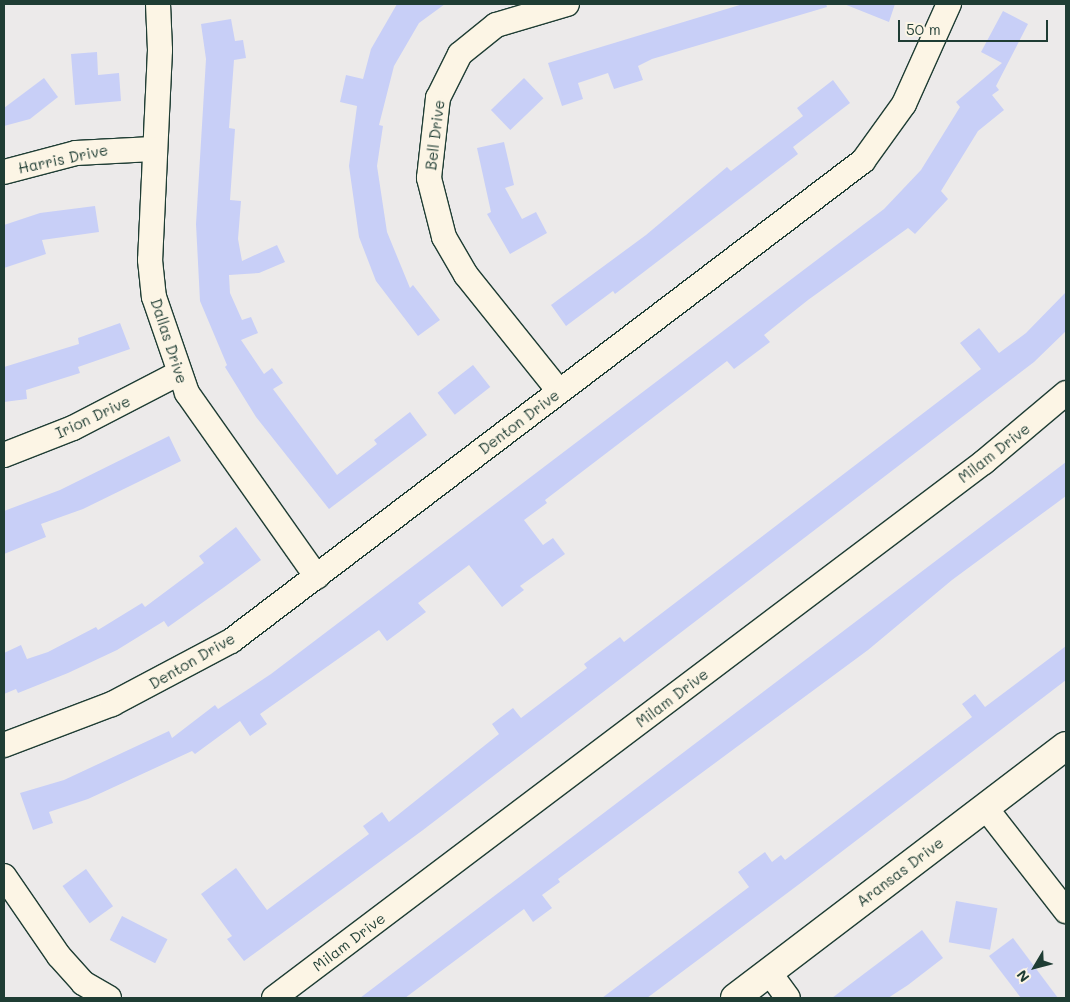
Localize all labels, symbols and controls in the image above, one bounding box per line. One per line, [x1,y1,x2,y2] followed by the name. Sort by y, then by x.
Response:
[900,10,1050,42] scale bar
[906,19,941,39] text: 50 m
[422,99,448,171] street label: Bell Drive
[16,141,110,177] street label: Harris Drive
[147,296,191,386] street label: Dallas Drive
[475,386,563,458] street label: Denton Drive
[53,392,133,442] street label: Irion Drive
[955,419,1033,487] street label: Milam Drive
[146,629,238,693] street label: Denton Drive
[632,665,712,731] street label: Milam Drive
[853,834,947,910] street label: Aransas Drive
[309,909,389,975] street label: Milam Drive
[1010,942,1060,992] north arrow
[1012,966,1033,986] text: N

